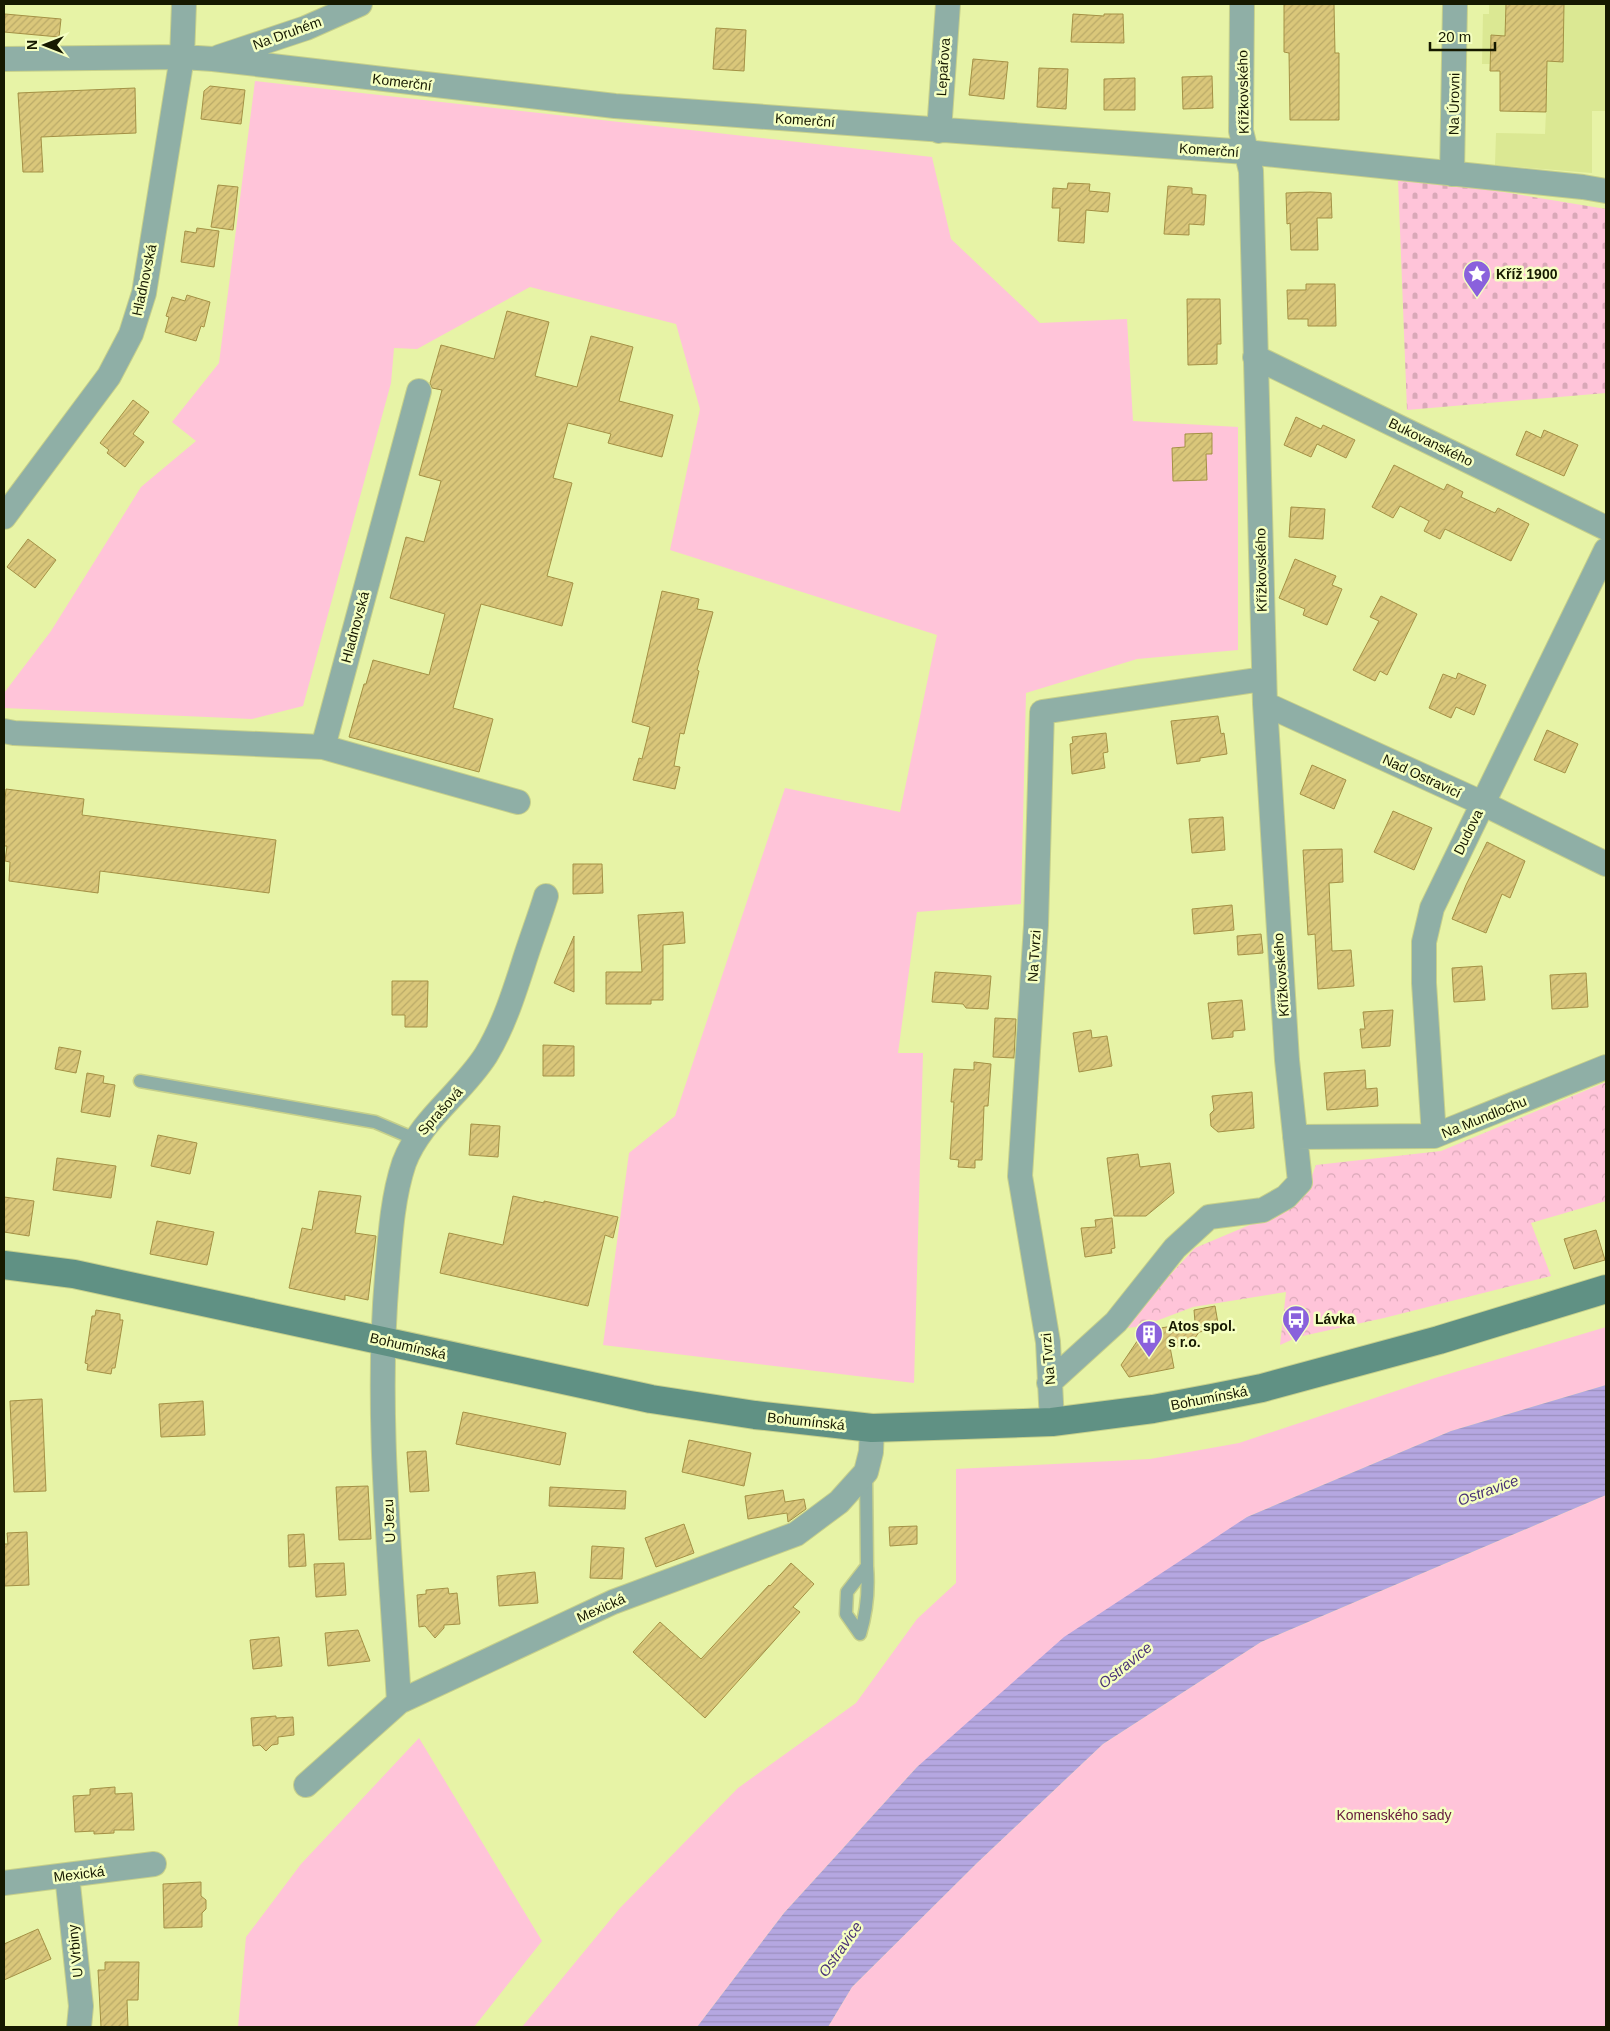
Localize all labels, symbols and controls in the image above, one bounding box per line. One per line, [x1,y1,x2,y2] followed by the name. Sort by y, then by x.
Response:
[251,13,323,53] street label: Na Druhém
[20,20,70,70] north arrow
[1430,20,1495,52] scale bar
[1438,28,1471,45] text: 20 m
[933,37,953,97] street label: Lepařova
[24,40,40,50] text: N
[1234,50,1252,134] street label: Křížkovského
[371,70,433,94] street label: Komerční
[1445,73,1463,135] street label: Na Úrovni
[775,110,836,130] street label: Komerční
[1179,140,1240,160] street label: Komerční
[129,242,159,317] street label: Hladnovská
[1462,259,1492,298] place icon: Kříž 1900
[1496,266,1558,282] place label: Kříž 1900
[1386,415,1476,469] street label: Bukovanského
[1252,528,1270,612] street label: Křížkovského
[338,589,372,664] street label: Hladnovská
[1380,751,1464,801] street label: Nad Ostravicí
[1450,807,1486,857] street label: Dudova
[1024,930,1044,982] street label: Na Tvrzi
[1270,932,1292,1017] street label: Křížkovského
[414,1084,466,1138] street label: Sprašová
[1439,1093,1529,1141] street label: Na Mundlochu
[1281,1304,1311,1343] bus stop icon: Lávka
[1315,1311,1355,1327] place label: Lávka
[1168,1318,1236,1350] place label: Atos spol. s r.o.
[1134,1319,1164,1358] building icon: Atos spol. s r.o.
[368,1329,448,1363] street label: Bohumínská
[1038,1332,1058,1386] street label: Na Tvrzi
[1169,1383,1249,1413] street label: Bohumínská
[766,1409,846,1433] street label: Bohumínská
[1455,1471,1521,1509] water label: Ostravice
[380,1499,398,1543] street label: U Jezu
[574,1590,628,1626] street label: Mexická
[1095,1638,1155,1692] water label: Ostravice
[1336,1807,1452,1823] park label: Komenského sady
[53,1863,106,1885] street label: Mexická
[815,1918,865,1980] water label: Ostravice
[64,1924,86,1978] street label: U Vrbiny

